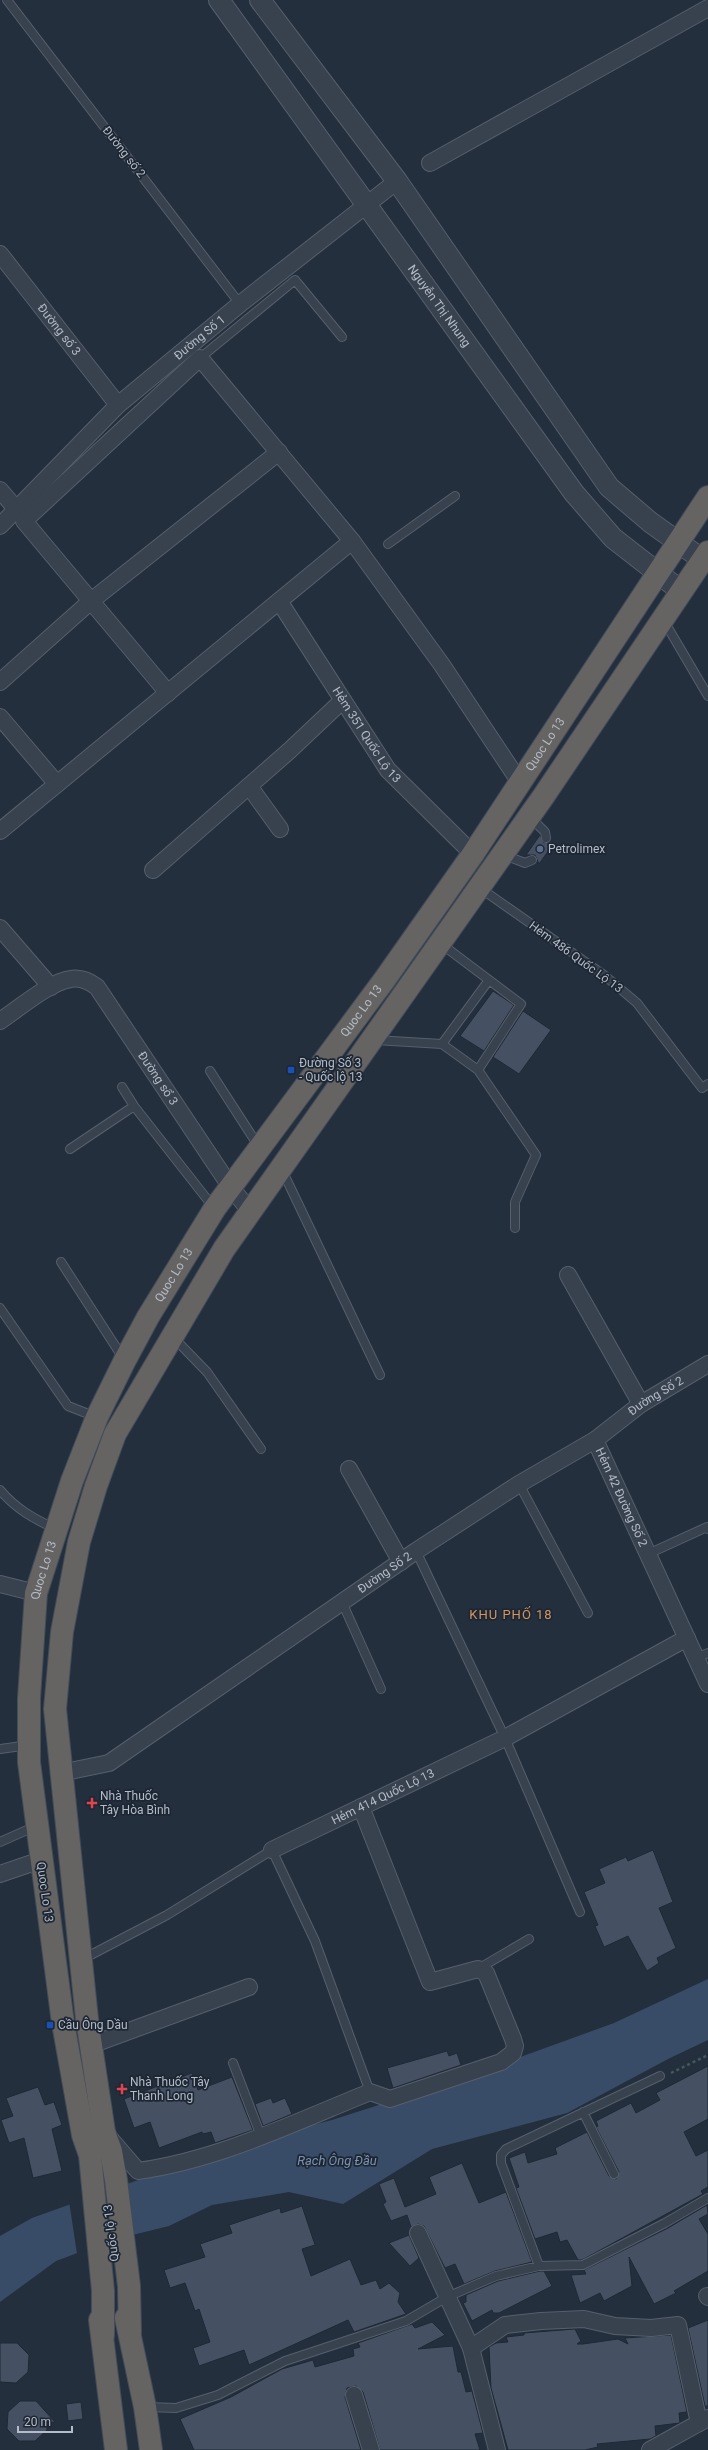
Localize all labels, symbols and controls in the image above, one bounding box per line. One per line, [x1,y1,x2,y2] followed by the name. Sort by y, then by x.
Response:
[100,123,149,181] street label: Đường số 2
[405,262,474,350] street label: Nguyễn Thị Nhung
[35,301,84,358] street label: Đường số 3
[171,312,228,363] street label: Đường Số 1
[329,684,404,786] street label: Hẻm 351 Quốc Lộ 13
[523,715,568,774] street label: Quoc Lo 13
[548,842,605,856] place label: Petrolimex
[535,844,545,854] marker: Petrolimex
[526,918,626,996] street label: Hẻm 486 Quốc Lộ 13
[338,982,385,1040] street label: Quoc Lo 13
[135,1049,181,1108] street label: Đường sổ 3
[299,1056,363,1084] place label: Đường Số 3 - Quốc lộ 13
[286,1065,296,1075] marker: Đường Số 3 - Quốc lộ 13
[152,1245,196,1305] street label: Quoc Lo 13
[625,1373,686,1418] street label: Đường Số 2
[593,1446,650,1549] street label: Hẻm 42 Đường Số 2
[29,1539,59,1600] street label: Quoc Lo 13
[355,1549,415,1596] street label: Đường Số 2
[469,1606,553,1622] district label: KHU PHỐ 18
[329,1766,437,1827] street label: Hẻm 414 Quốc Lộ 13
[100,1789,170,1817] place label: Nhà Thuốc Tây Hòa Bình
[87,1798,97,1808] marker: Nhà Thuốc Tây Hòa Bình
[34,1861,56,1923] street label: Quoc Lo 13
[58,2017,128,2032] place label: Cầu Ông Dầu
[45,2020,55,2030] marker: Cầu Ông Dầu
[130,2075,210,2103] place label: Nhà Thuốc Tây Thanh Long
[117,2084,127,2094] marker: Nhà Thuốc Tây Thanh Long
[297,2153,377,2168] water label: Rạch Ông Đầu
[101,2204,121,2262] street label: Quốc lộ 13
[18,2408,72,2434] scale bar
[24,2415,51,2429] text: 20 m

